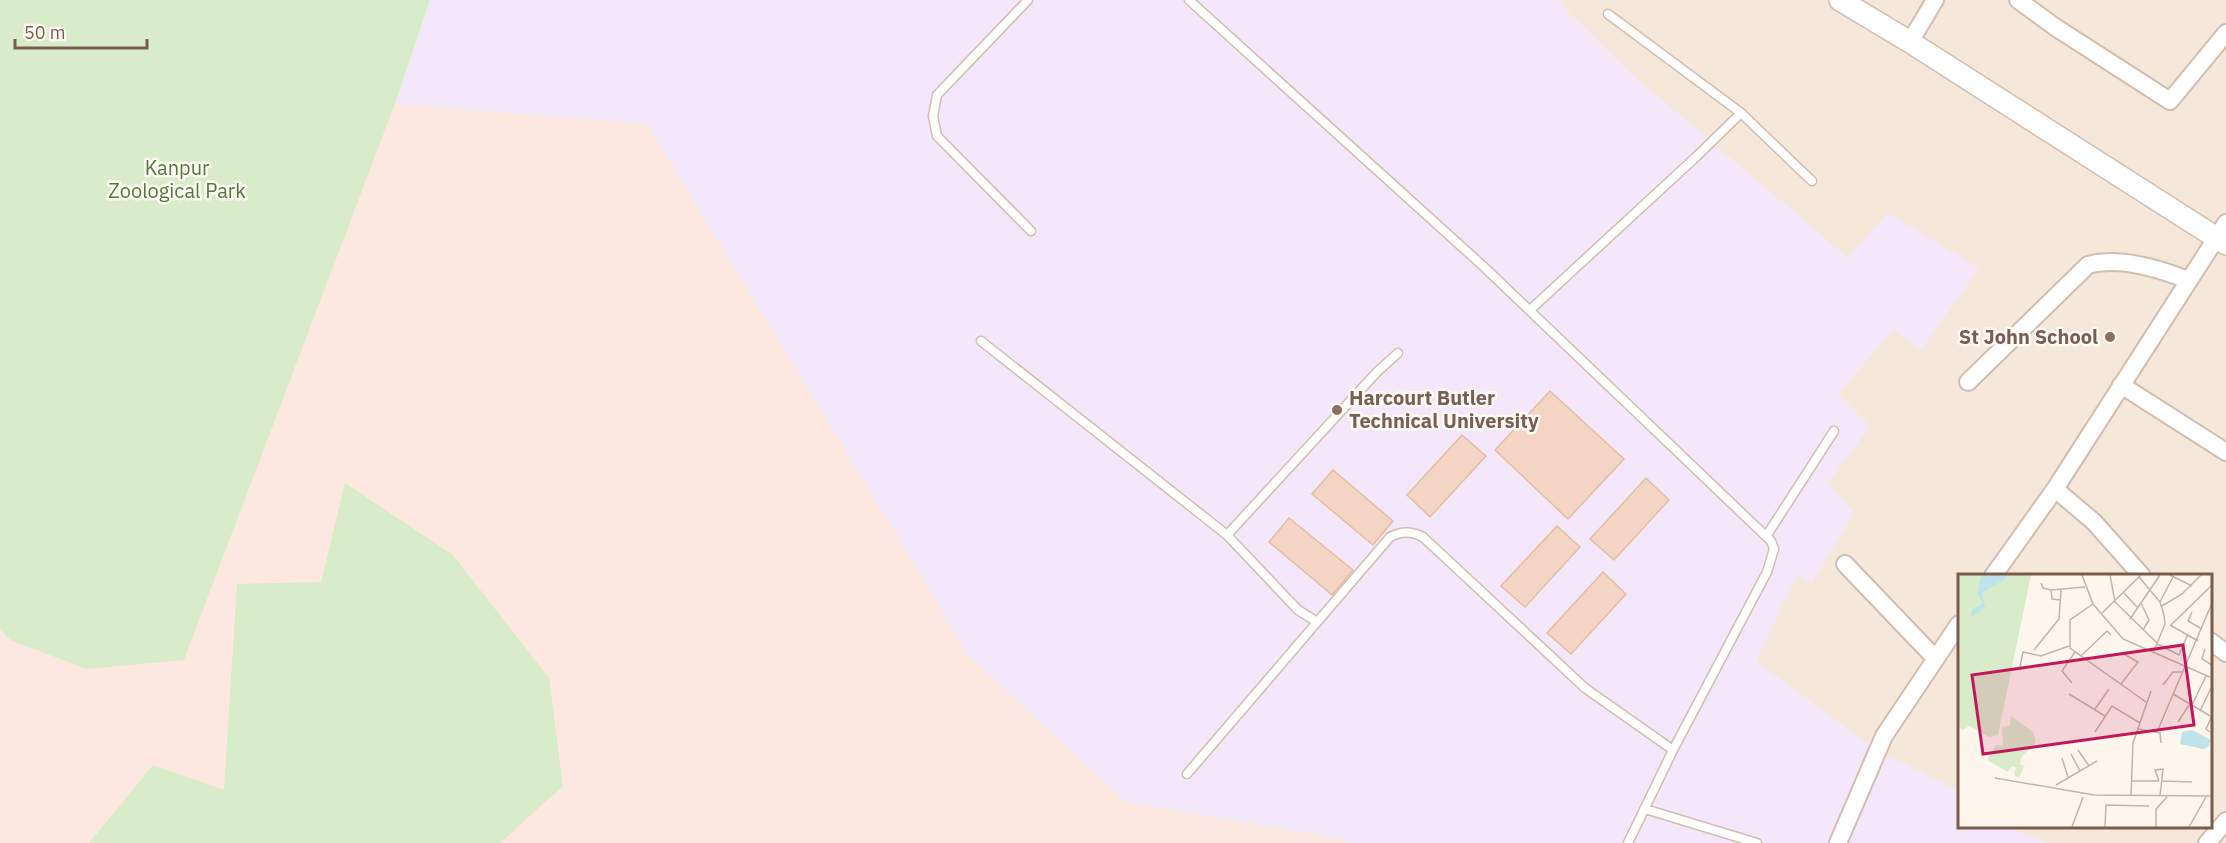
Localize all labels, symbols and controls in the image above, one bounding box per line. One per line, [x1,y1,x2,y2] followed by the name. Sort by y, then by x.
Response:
[15,12,147,50] scale bar
[24,21,66,44] text: 50 m
[108,154,246,204] park label: Kanpur Zoological Park
[1959,323,2098,350] place label: St John School
[2103,330,2117,344] marker: St John School
[1349,384,1539,434] place label: Harcourt Butler Technical University
[1330,403,1344,417] marker: Harcourt Butler Technical University
[1958,574,2211,828] inset map

